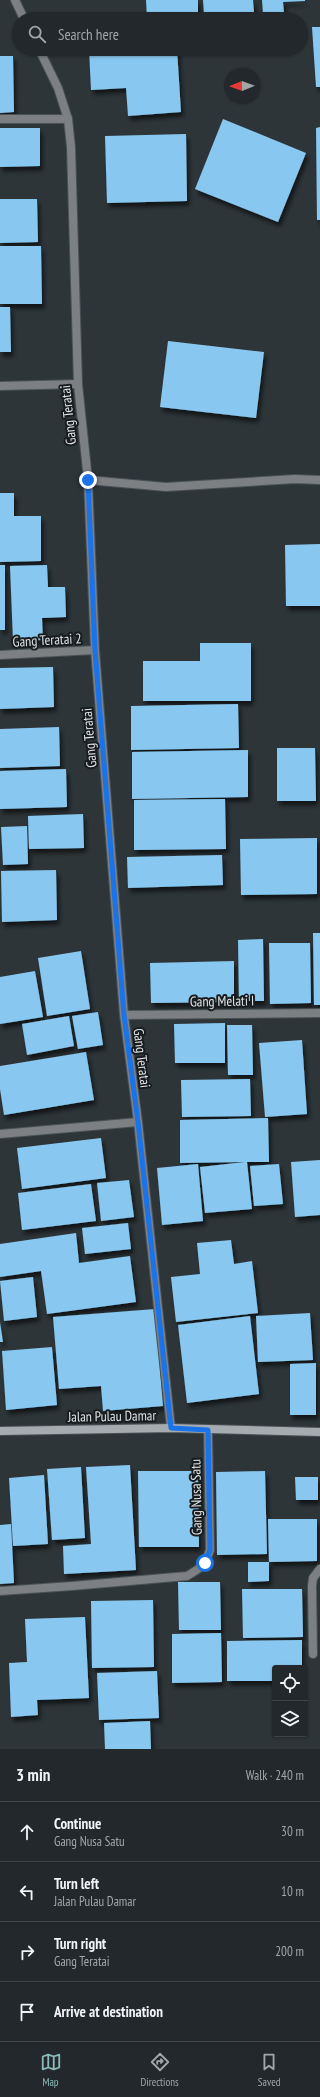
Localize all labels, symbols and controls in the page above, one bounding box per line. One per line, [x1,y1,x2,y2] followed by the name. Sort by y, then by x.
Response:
[12,12,308,56] search box
[26,23,48,45] icon: search
[58,25,119,44] text: Search here
[224,68,260,104] north arrow
[56,384,80,446] street label: Gang Teratai
[79,471,97,489] route end
[12,629,82,651] street label: Gang Teratai 2
[77,707,101,769] street label: Gang Teratai
[190,991,254,1011] street label: Gang Melati I
[129,1027,155,1089] street label: Gang Teratai
[67,1406,156,1426] street label: Jalan Pulau Damar
[186,1459,206,1535] street label: Gang Nusa Satu
[196,1554,214,1572] route start
[272,1665,308,1737] map controls
[272,1665,308,1701] button: locate
[272,1701,308,1737] button: layers
[16,1764,50,1786] text: 3 min
[246,1767,304,1784] text: Walk · 240 m
[54,1814,101,1833] text: Continue
[16,1821,38,1843] icon: ahead
[281,1823,304,1840] text: 30 m
[54,1833,125,1850] text: Gang Nusa Satu
[54,1874,99,1893] text: Turn left
[16,1881,38,1903] icon: left
[281,1883,304,1900] text: 10 m
[54,1893,136,1910] text: Jalan Pulau Damar
[54,1934,106,1953] text: Turn right
[16,1941,38,1963] icon: right
[275,1943,304,1960] text: 200 m
[54,1953,110,1970] text: Gang Teratai
[16,2001,38,2023] icon: arrive
[54,2002,163,2021] text: Arrive at destination
[40,2051,62,2089] tab: Map
[141,2051,179,2089] tab: Directions
[258,2051,280,2089] tab: Saved

